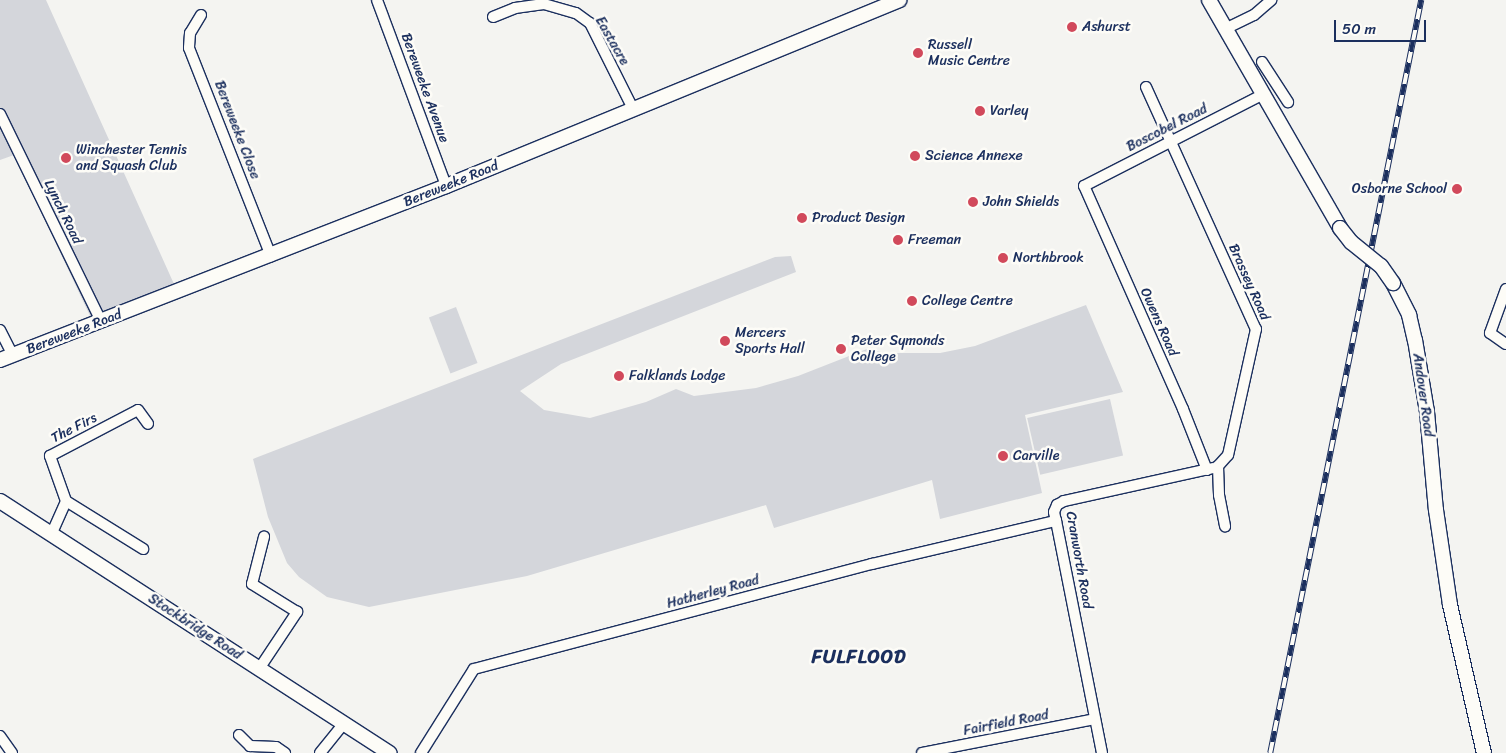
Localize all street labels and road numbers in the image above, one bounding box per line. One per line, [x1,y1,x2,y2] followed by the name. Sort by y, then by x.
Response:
[591,13,633,69] street label: Eastacre
[397,31,453,145] street label: Bereweeke Avenue
[210,78,264,182] street label: Bereweeke Close
[1124,100,1210,156] street label: Boscobel Road
[401,157,501,211] street label: Bereweeke Road
[40,177,86,247] street label: Lynch Road
[1225,241,1273,323] street label: Brassey Road
[1137,285,1181,359] street label: Owens Road
[24,306,124,358] street label: Bereweeke Road
[1409,352,1437,438] street label: Andover Road
[48,409,100,447] street label: The Firs
[1062,510,1096,610] street label: Cranworth Road
[665,572,761,612] street label: Hatherley Road
[145,590,245,664] street label: Stockbridge Road
[962,707,1050,739] street label: Fairfield Road

